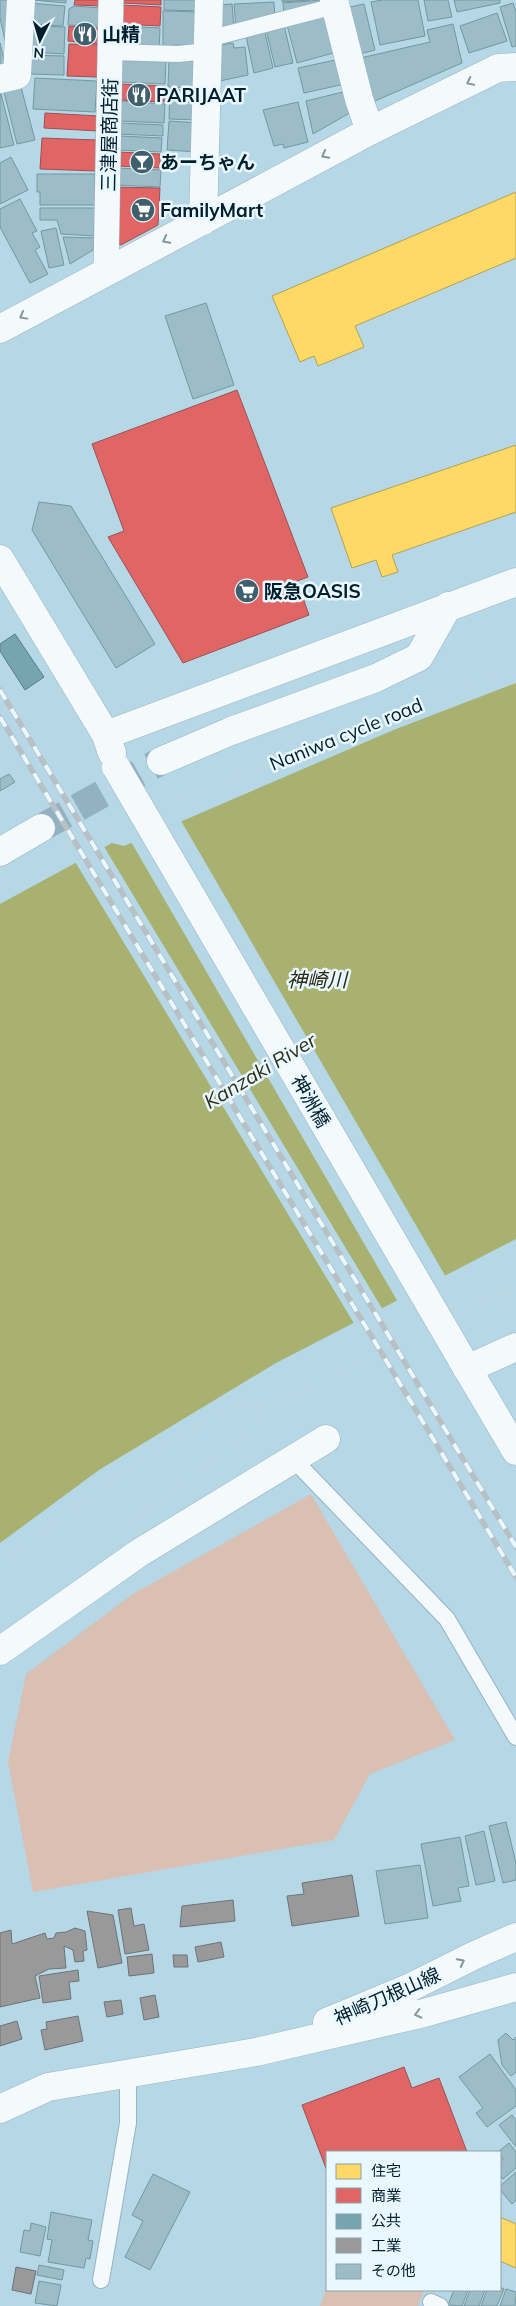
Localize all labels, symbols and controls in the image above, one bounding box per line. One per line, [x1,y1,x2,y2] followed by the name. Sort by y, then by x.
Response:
[15,15,65,65] north arrow
[72,21,98,47] restaurant icon: 山精
[102,22,140,46] place label: 山精
[33,44,45,62] text: N
[467,76,476,86] one-way arrow
[96,78,122,192] street label: 三津屋商店街
[126,82,152,108] restaurant icon: PARIJAAT
[156,83,246,107] place label: PARIJAAT
[129,149,155,175] bar icon: あーちゃん
[322,149,331,159] one-way arrow
[160,150,255,174] place label: あーちゃん
[130,197,156,223] supermarket icon: FamilyMart
[160,198,263,222] place label: FamilyMart
[163,233,172,243] one-way arrow
[19,310,28,320] one-way arrow
[234,578,260,604] supermarket icon: 阪急OASIS
[264,579,361,603] place label: 阪急OASIS
[266,692,426,776] street label: Naniwa cycle road
[287,967,349,992] water label: 神崎川
[199,1027,321,1114] water label: Kanzaki River
[286,1070,336,1132] street label: 神洲橋
[456,1958,465,1968] one-way arrow
[330,1962,444,2030] street label: 神崎刀根山線
[414,2008,423,2019] one-way arrow
[326,2151,501,2291] legend
[371,2161,401,2180] text: 住宅
[371,2186,401,2205] text: 商業
[371,2211,401,2230] text: 公共
[371,2236,401,2255] text: 工業
[371,2261,416,2280] text: その他

